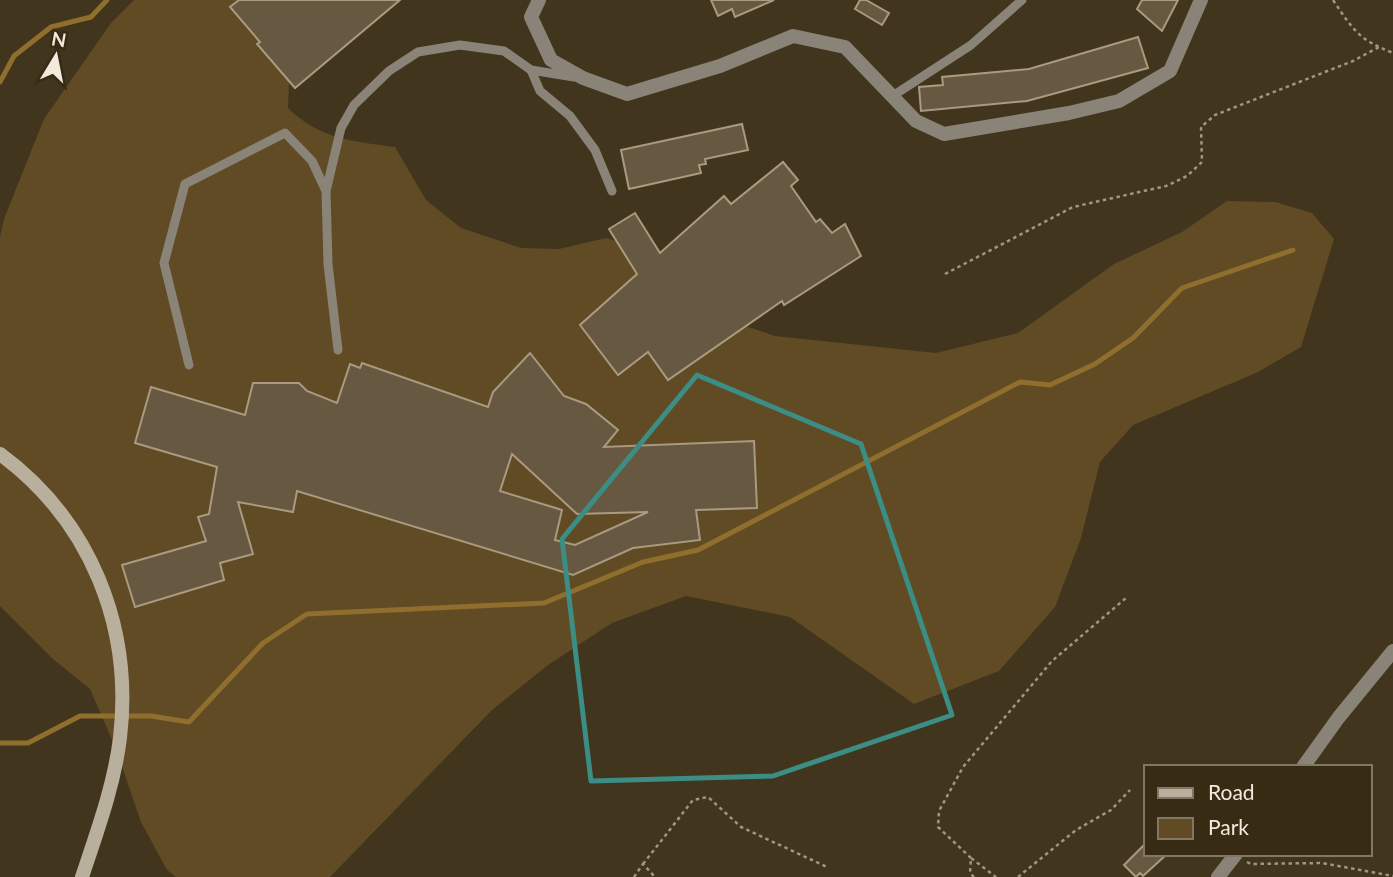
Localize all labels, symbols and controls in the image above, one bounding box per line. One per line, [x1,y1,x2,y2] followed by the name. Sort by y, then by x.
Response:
[21,21,91,91] north arrow
[50,26,68,51] text: N
[1144,765,1372,856] legend
[1208,779,1255,804] text: Road
[1208,814,1249,839] text: Park

